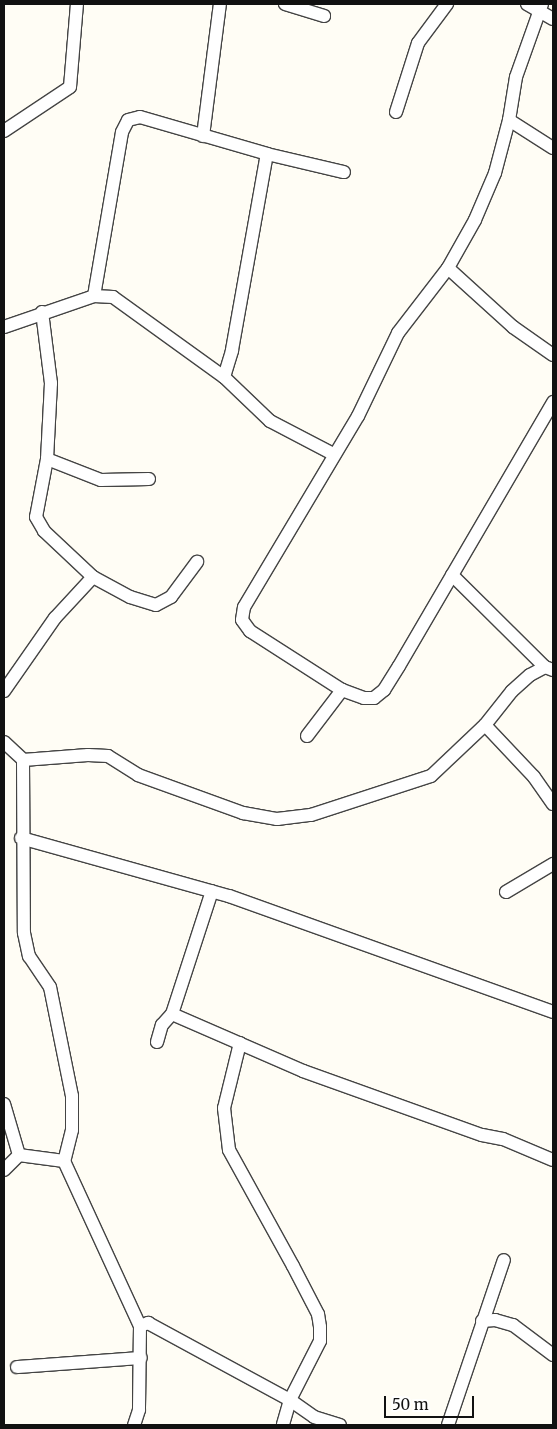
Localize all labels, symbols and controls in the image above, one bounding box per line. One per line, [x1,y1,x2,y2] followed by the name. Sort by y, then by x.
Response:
[387,1386,477,1418] scale bar
[392,1395,429,1414] text: 50 m

